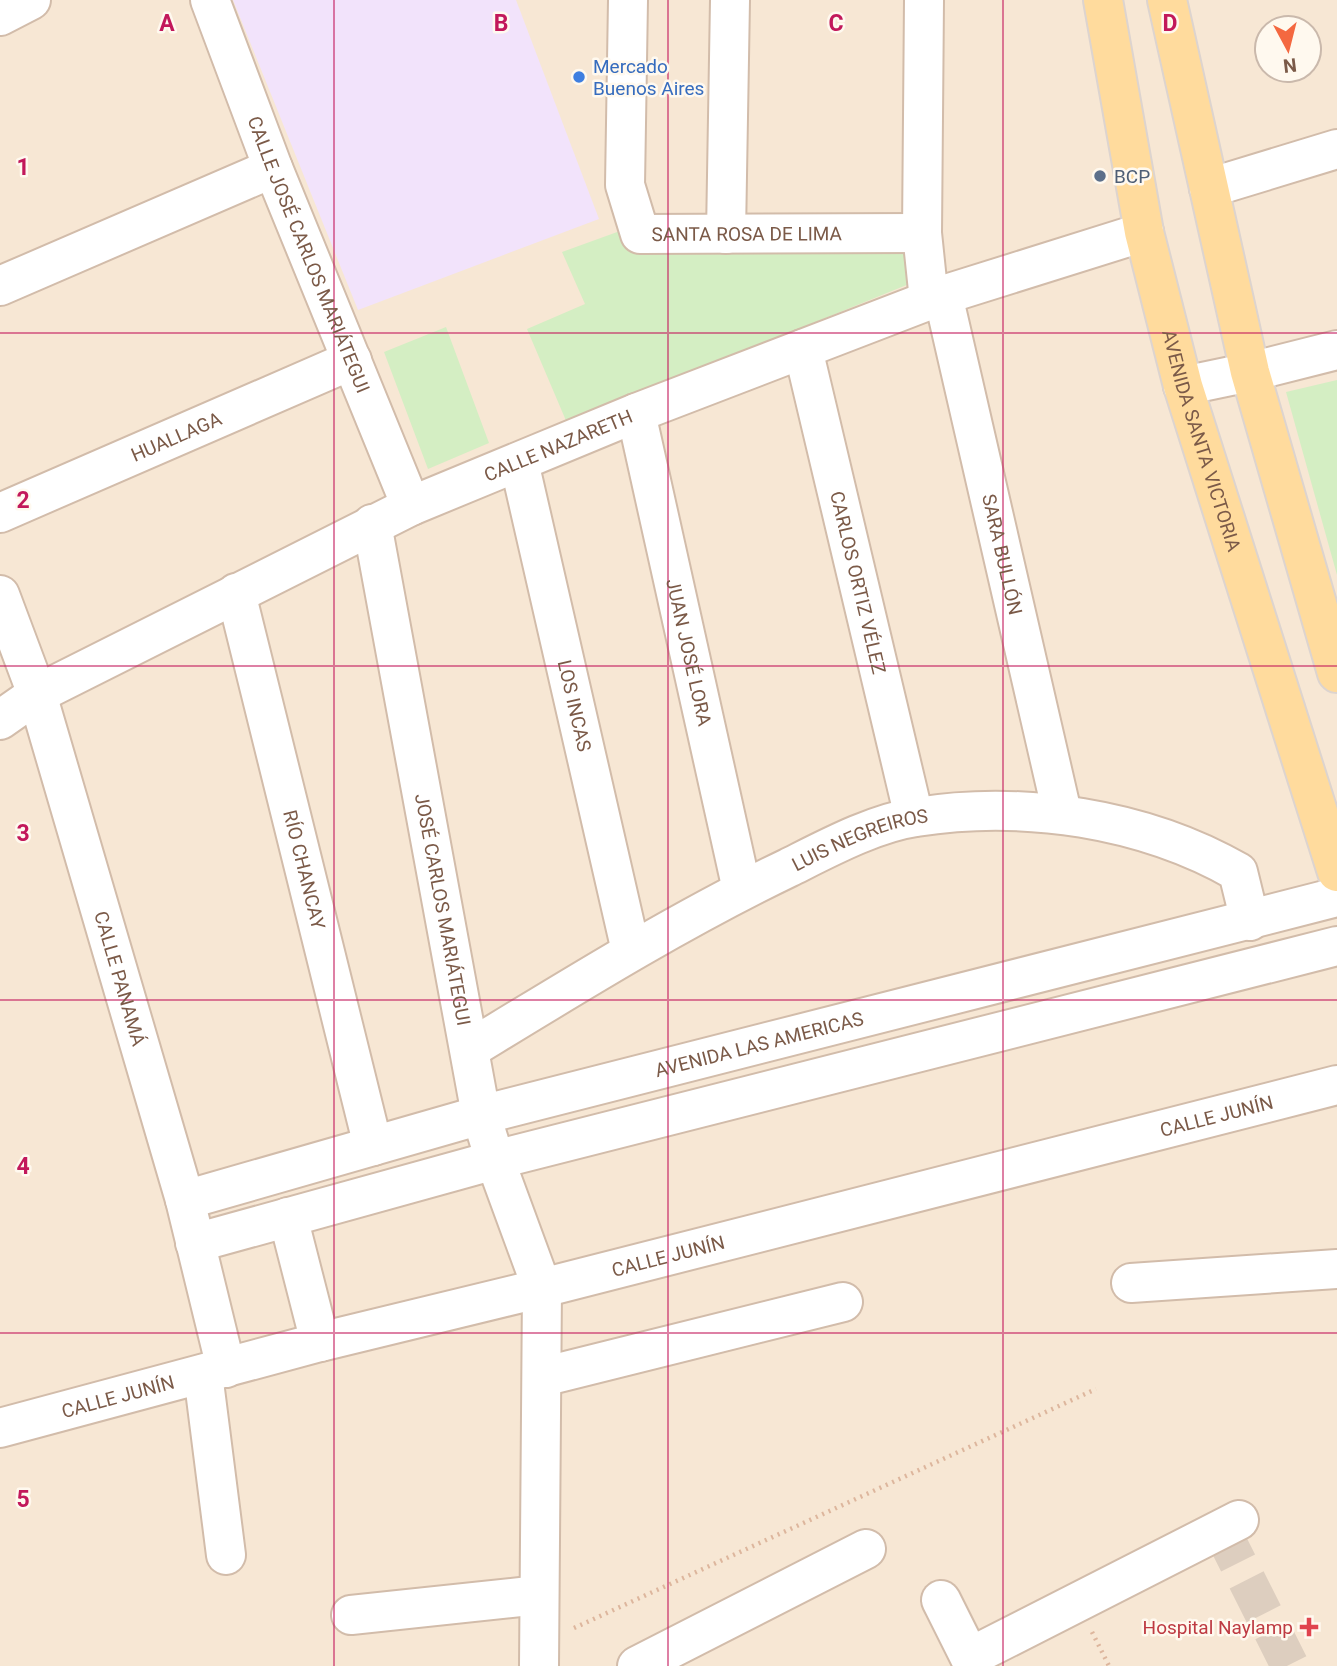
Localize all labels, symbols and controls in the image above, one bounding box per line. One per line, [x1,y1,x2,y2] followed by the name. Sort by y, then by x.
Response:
[159,10,175,37] text: A
[494,10,508,37] text: B
[828,10,844,37] text: C
[1163,10,1177,37] text: D
[1253,14,1323,84] north arrow
[1282,53,1298,78] text: N
[593,55,704,100] place label: Mercado Buenos Aires
[571,69,587,85] marker: Mercado Buenos Aires
[243,113,375,396] street label: CALLE JOSÉ CARLOS MARIÁTEGUI
[16,154,30,181] text: 1
[1114,165,1150,188] place label: BCP
[1092,168,1108,184] marker: BCP
[651,222,843,245] street label: SANTA ROSA DE LIMA
[1158,327,1246,555] street label: AVENIDA SANTA VICTORIA
[481,404,636,486] street label: CALLE NAZARETH
[127,406,225,466] street label: HUALLAGA
[16,487,30,514] text: 2
[826,489,891,676] street label: CARLOS ORTIZ VÉLEZ
[978,492,1028,617] street label: SARA BULLÓN
[662,576,717,729] street label: JUAN JOSÉ LORA
[553,658,596,754] street label: LOS INCAS
[410,792,476,1027] street label: JOSÉ CARLOS MARIÁTEGUI
[788,804,929,876] street label: LUIS NEGREIROS
[279,808,331,932] street label: RÍO CHANCAY
[16,820,30,847] text: 3
[90,908,151,1049] street label: CALLE PANAMÁ
[653,1007,866,1082] street label: AVENIDA LAS AMERICAS
[1158,1090,1276,1141] street label: CALLE JUNÍN
[16,1153,30,1180] text: 4
[609,1230,727,1281] street label: CALLE JUNÍN
[59,1370,177,1422] street label: CALLE JUNÍN
[16,1486,30,1513] text: 5
[1143,1616,1293,1639] place label: Hospital Naylamp
[1299,1617,1319,1637] marker: Hospital Naylamp

